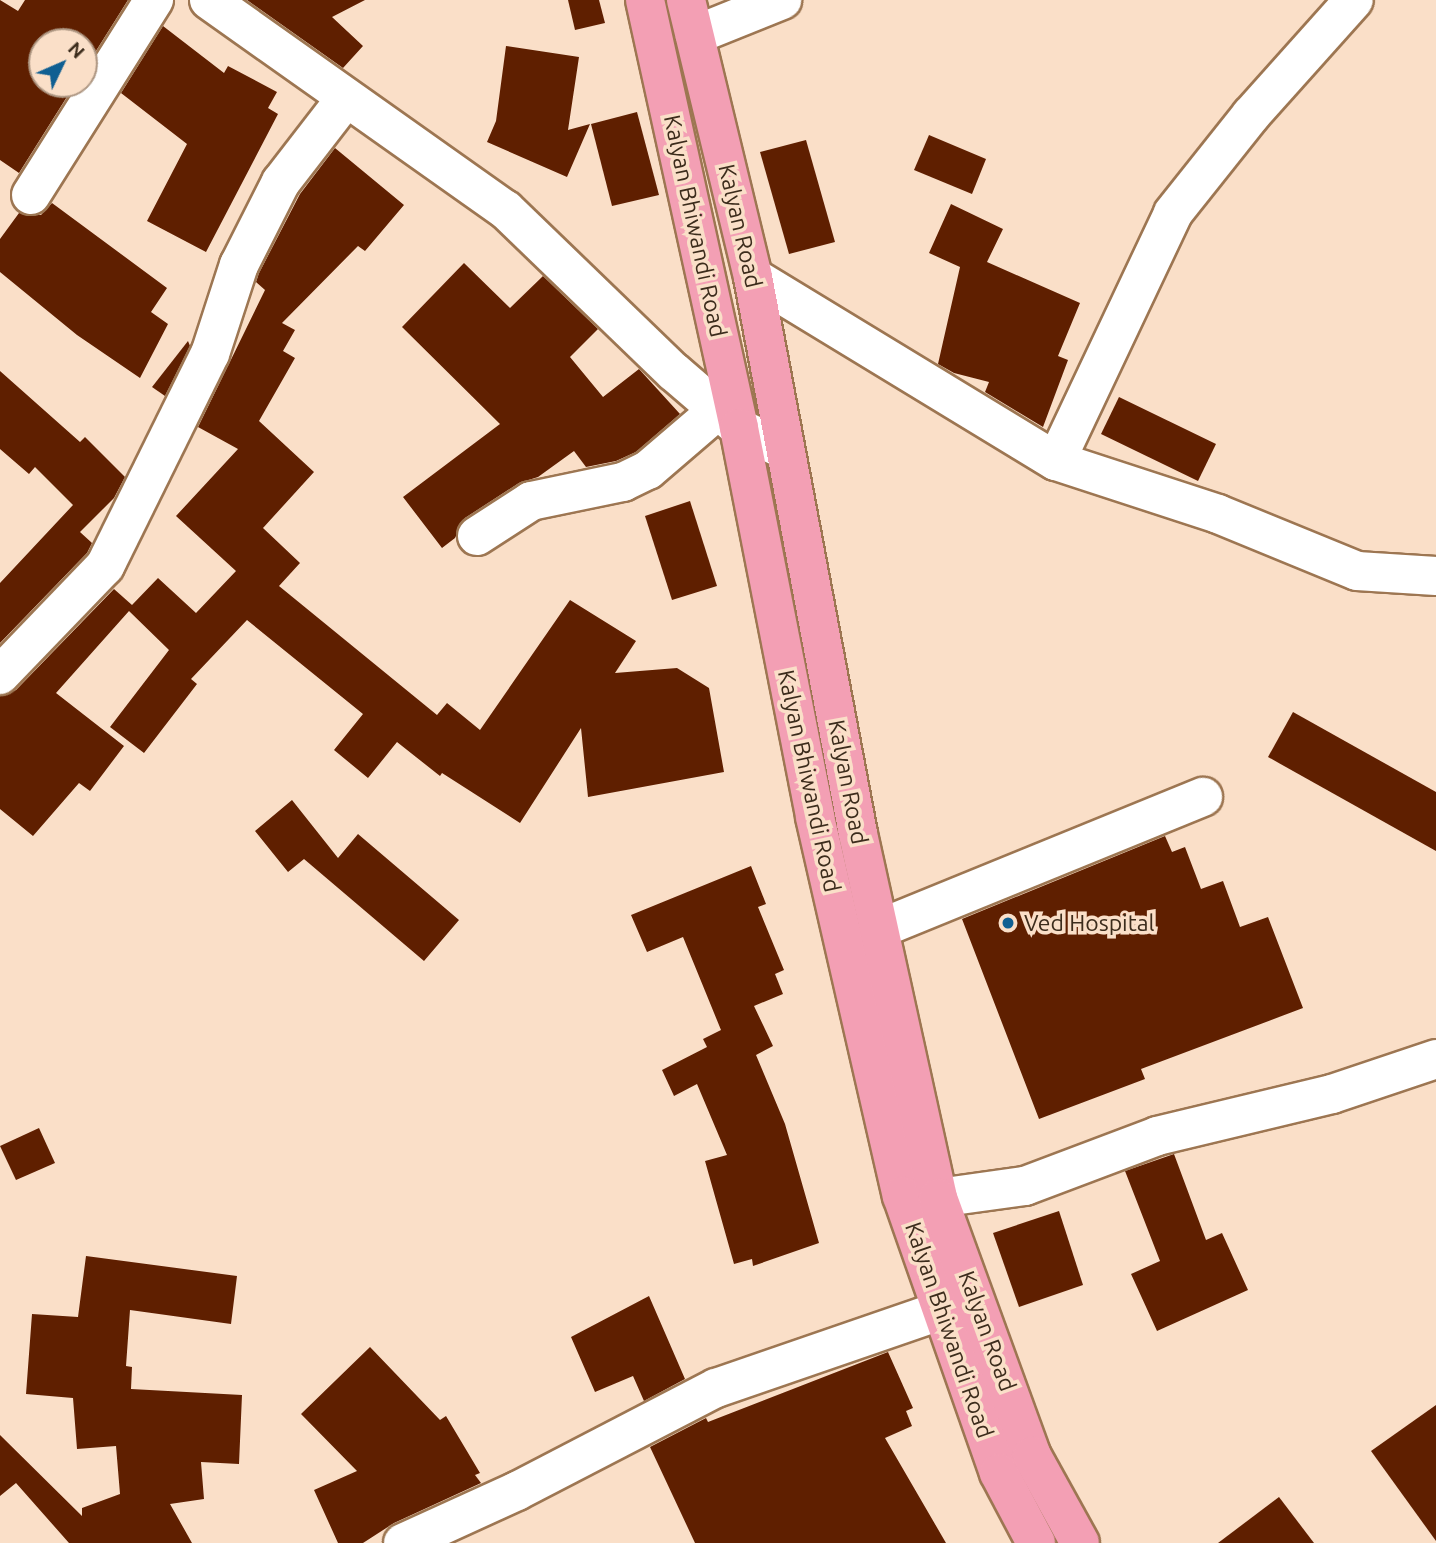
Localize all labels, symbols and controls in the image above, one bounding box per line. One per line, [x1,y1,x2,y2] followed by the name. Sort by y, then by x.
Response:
[28,28,98,98] north arrow
[64,37,90,63] text: N
[658,112,732,340] street label: Kalyan Bhiwandi Road
[712,161,768,291] street label: Kalyan Road
[772,667,846,895] street label: Kalyan Bhiwandi Road
[822,717,874,847] street label: Kalyan Road
[1024,909,1155,937] place label: Ved Hospital
[998,913,1018,933] marker: Ved Hospital
[899,1218,999,1442] street label: Kalyan Bhiwandi Road
[952,1267,1022,1395] street label: Kalyan Road

